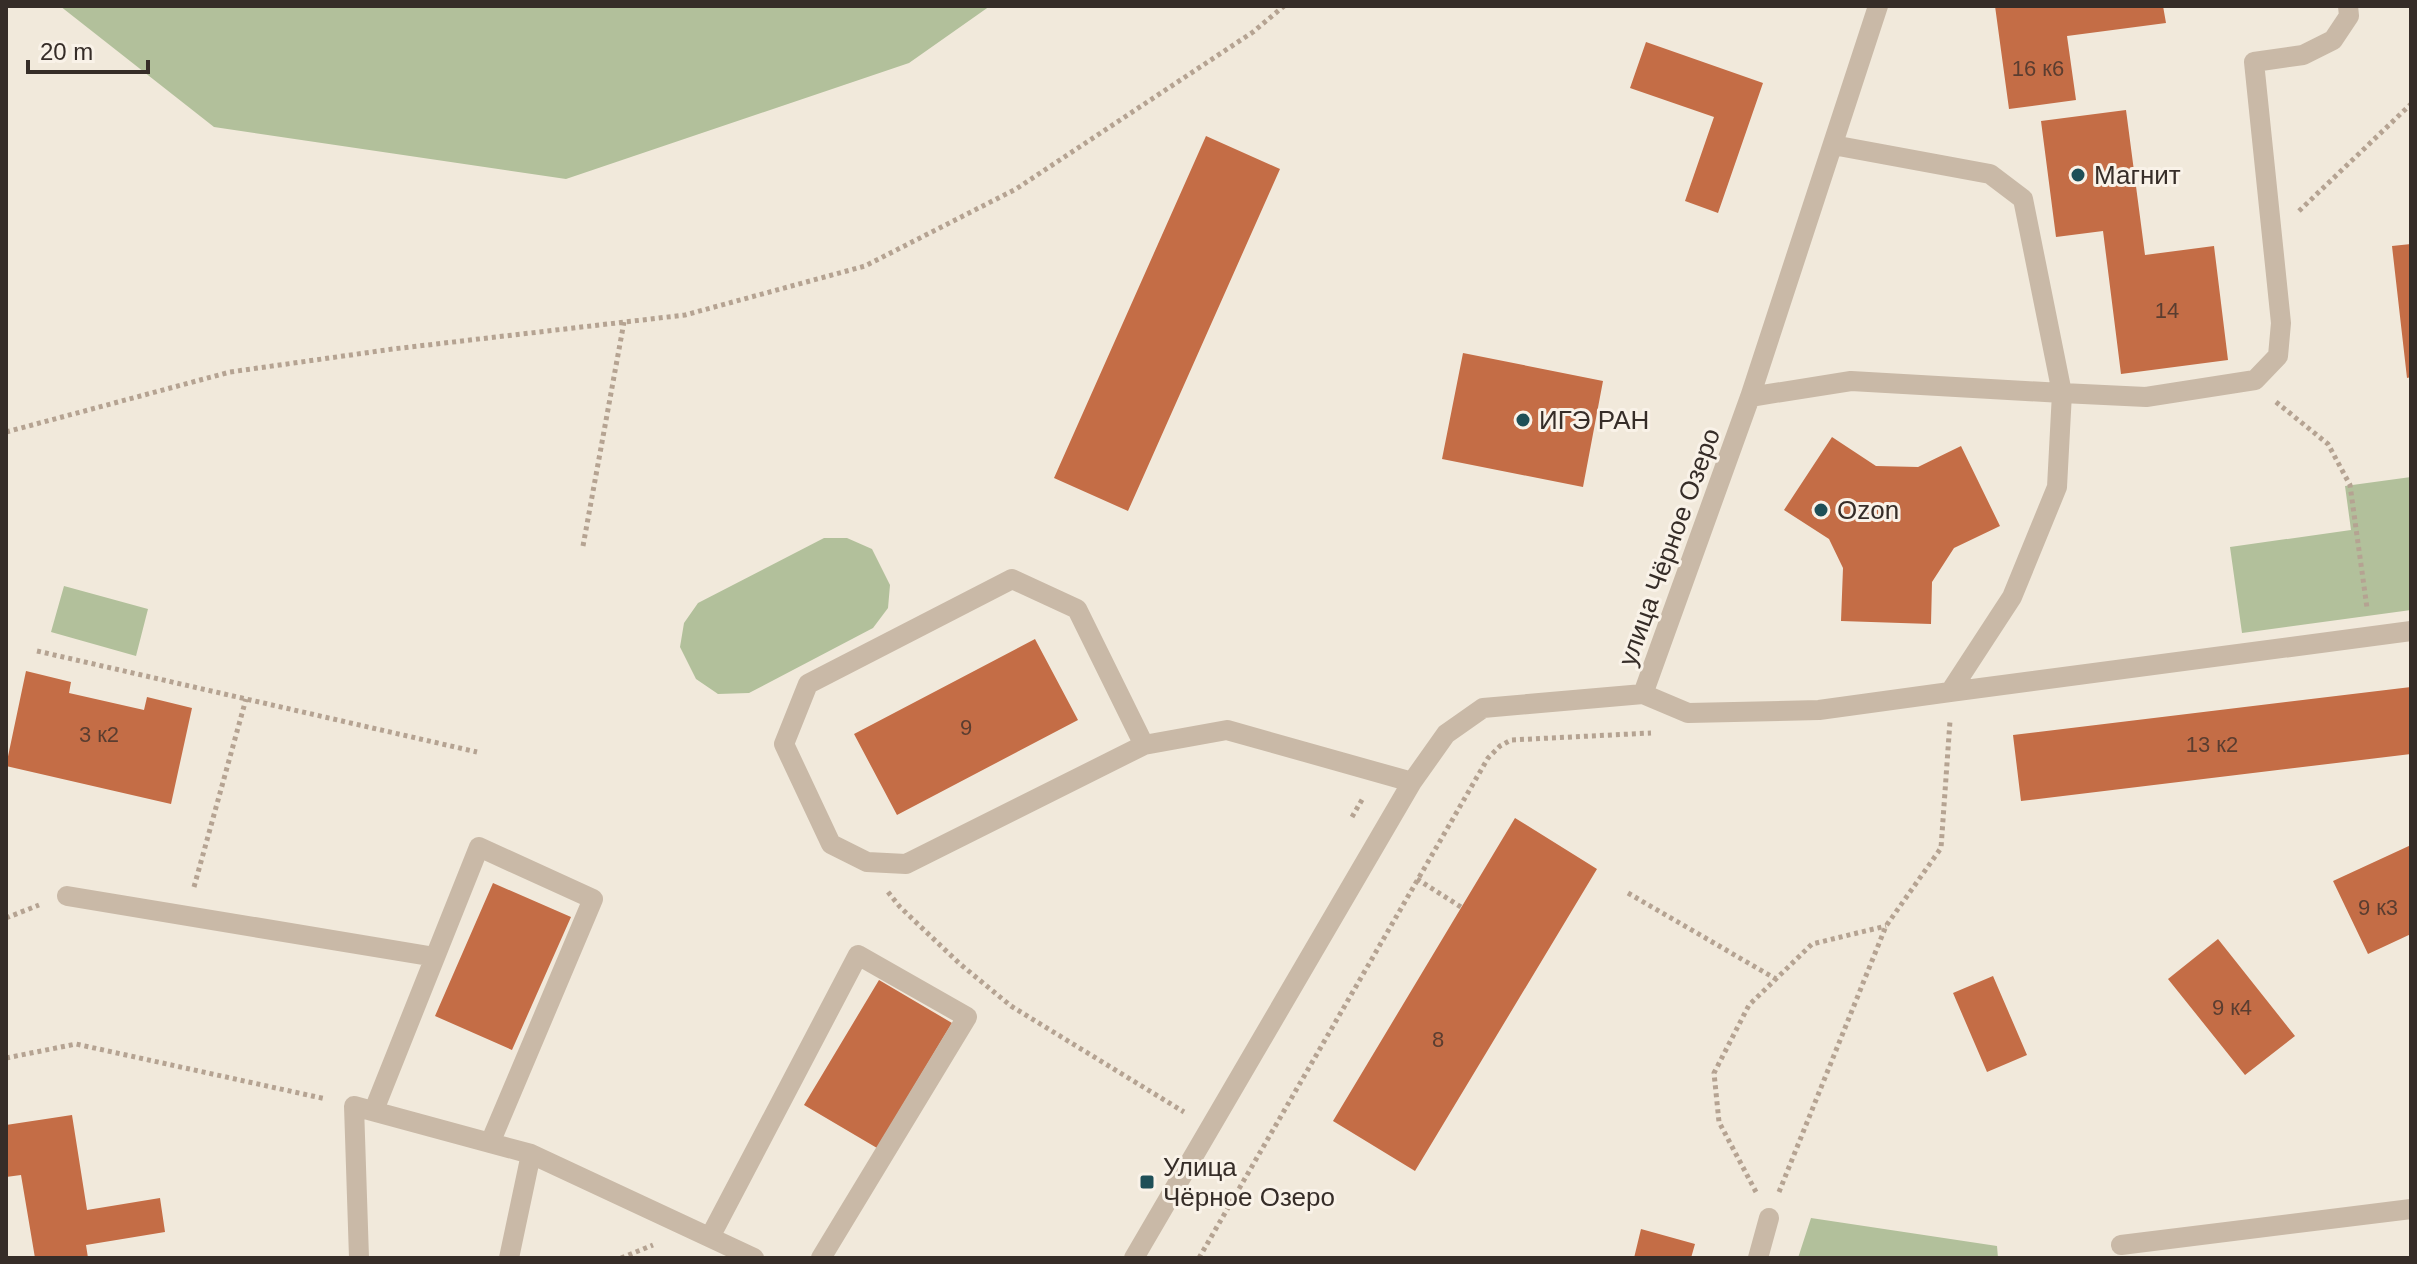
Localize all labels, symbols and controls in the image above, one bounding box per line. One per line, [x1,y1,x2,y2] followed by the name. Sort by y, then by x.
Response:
[28,24,148,74] scale bar
[40,38,93,65] text: 20 m
[2012,56,2064,81] house number: 16 к6
[2094,160,2181,190] place label: Магнит
[2069,166,2087,184] marker: Магнит
[2155,298,2179,323] house number: 14
[1539,405,1649,435] place label: ИГЭ РАН
[1514,411,1532,429] marker: ИГЭ РАН
[1612,424,1726,670] street label: улица Чёрное Озеро
[1837,495,1899,525] place label: Ozon
[1812,501,1830,519] marker: Ozon
[960,715,972,740] house number: 9
[79,722,119,747] house number: 3 к2
[2186,732,2238,757] house number: 13 к2
[2358,895,2398,920] house number: 9 к3
[2212,995,2252,1020] house number: 9 к4
[1432,1027,1444,1052] house number: 8
[1163,1152,1335,1212] place label: Улица Чёрное Озеро
[1138,1173,1156,1191] marker: Улица Чёрное Озеро

